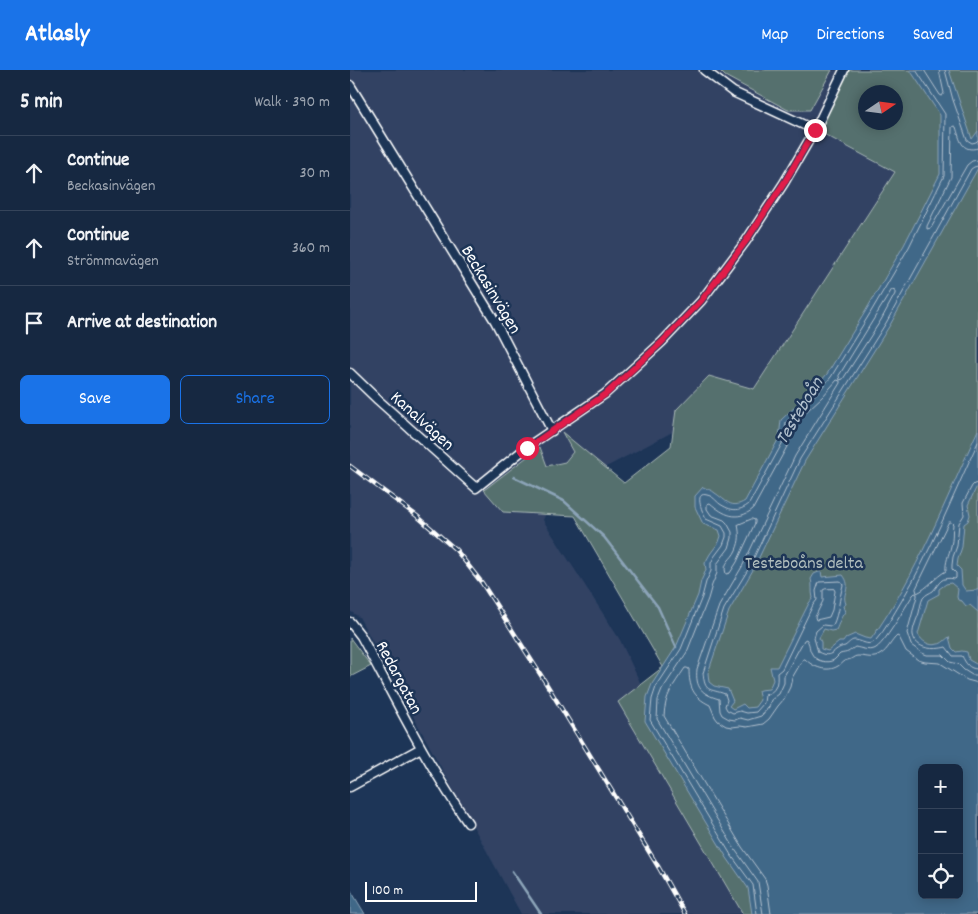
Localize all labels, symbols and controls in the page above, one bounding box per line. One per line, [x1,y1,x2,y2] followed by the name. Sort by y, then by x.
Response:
[25,18,89,52] text: Atlasly
[761,23,788,48] text: Map
[816,23,885,48] text: Directions
[913,23,953,48] text: Saved
[858,85,903,130] north arrow
[20,88,63,118] text: 5 min
[254,91,330,114] text: Walk · 390 m
[804,119,827,142] route end
[67,148,129,175] text: Continue
[20,159,48,187] icon: ahead
[300,162,330,185] text: 30 m
[67,175,155,198] text: Beckasinvägen
[67,223,129,250] text: Continue
[20,234,48,262] icon: ahead
[292,237,330,260] text: 360 m
[454,241,526,339] street label: Beckasinvägen
[67,250,159,273] text: Strömmavägen
[20,309,48,337] icon: arrive
[67,310,217,337] text: Arrive at destination
[770,372,832,451] water label: Testeboån
[20,375,170,424] button: Save
[180,375,330,424] button: Share
[384,386,459,457] street label: Kanalvägen
[516,437,539,460] route start
[745,552,863,577] park label: Testeboåns delta
[368,637,428,719] street label: Redargatan
[918,764,963,899] map controls
[918,764,963,809] button: +
[918,809,963,854] button: −
[918,854,963,899] button: locate
[365,879,478,902] scale bar
[372,881,403,901] text: 100 m

